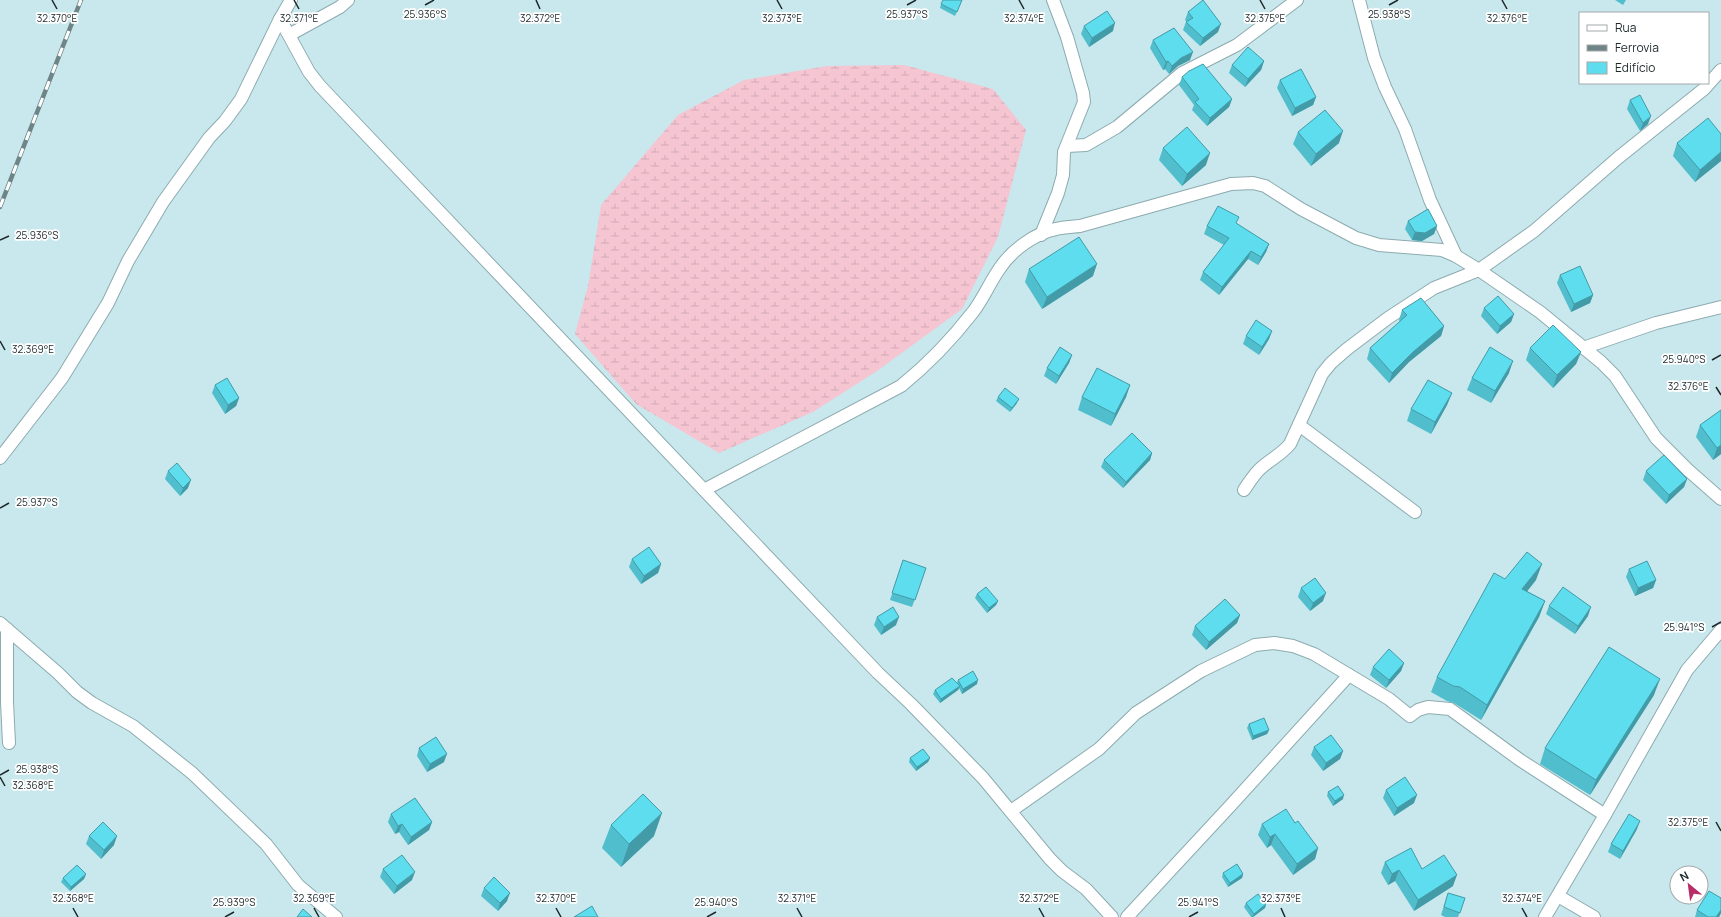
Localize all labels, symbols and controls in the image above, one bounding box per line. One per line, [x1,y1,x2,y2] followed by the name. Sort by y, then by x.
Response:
[404,7,446,21] text: 25.936°S
[886,7,928,21] text: 25.937°S
[1368,7,1410,21] text: 25.938°S
[37,11,78,25] text: 32.370°E
[280,11,319,25] text: 32.371°E
[520,11,560,25] text: 32.372°E
[762,11,802,25] text: 32.373°E
[1004,11,1044,25] text: 32.374°E
[1245,11,1285,25] text: 32.375°E
[1487,11,1528,25] text: 32.376°E
[1579,12,1709,84] legend
[1615,19,1636,36] text: Rua
[1615,39,1659,56] text: Ferrovia
[1615,59,1655,76] text: Edifício
[16,228,58,242] text: 25.936°S
[12,342,54,356] text: 32.369°E
[1663,352,1705,366] text: 25.940°S
[1668,379,1709,393] text: 32.376°E
[16,495,58,509] text: 25.937°S
[1664,620,1704,634] text: 25.941°S
[16,762,58,776] text: 25.938°S
[12,778,54,792] text: 32.368°E
[1668,815,1708,829] text: 32.375°E
[1669,865,1709,905] north arrow
[1677,867,1691,884] text: N
[52,891,94,905] text: 32.368°E
[293,891,335,905] text: 32.369°E
[536,891,577,905] text: 32.370°E
[778,891,817,905] text: 32.371°E
[1019,891,1059,905] text: 32.372°E
[1261,891,1301,905] text: 32.373°E
[1502,891,1542,905] text: 32.374°E
[213,895,255,909] text: 25.939°S
[695,895,737,909] text: 25.940°S
[1178,895,1218,909] text: 25.941°S

